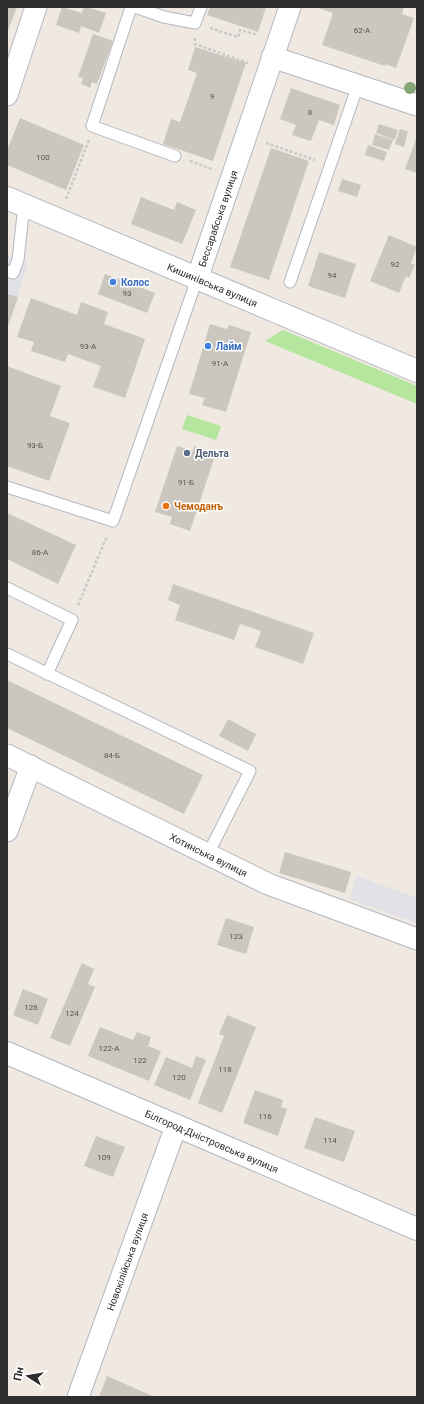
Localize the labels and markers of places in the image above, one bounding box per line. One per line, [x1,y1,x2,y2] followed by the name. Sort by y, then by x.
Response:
[108,277,118,287] marker: Колос
[121,277,149,288] place label: Колос
[203,341,213,351] marker: Лайм
[216,341,242,352] place label: Лайм
[182,448,192,458] marker: Дельта
[195,448,230,459] place label: Дельта
[161,501,171,511] marker: Чемоданъ
[174,501,224,512] place label: Чемоданъ

